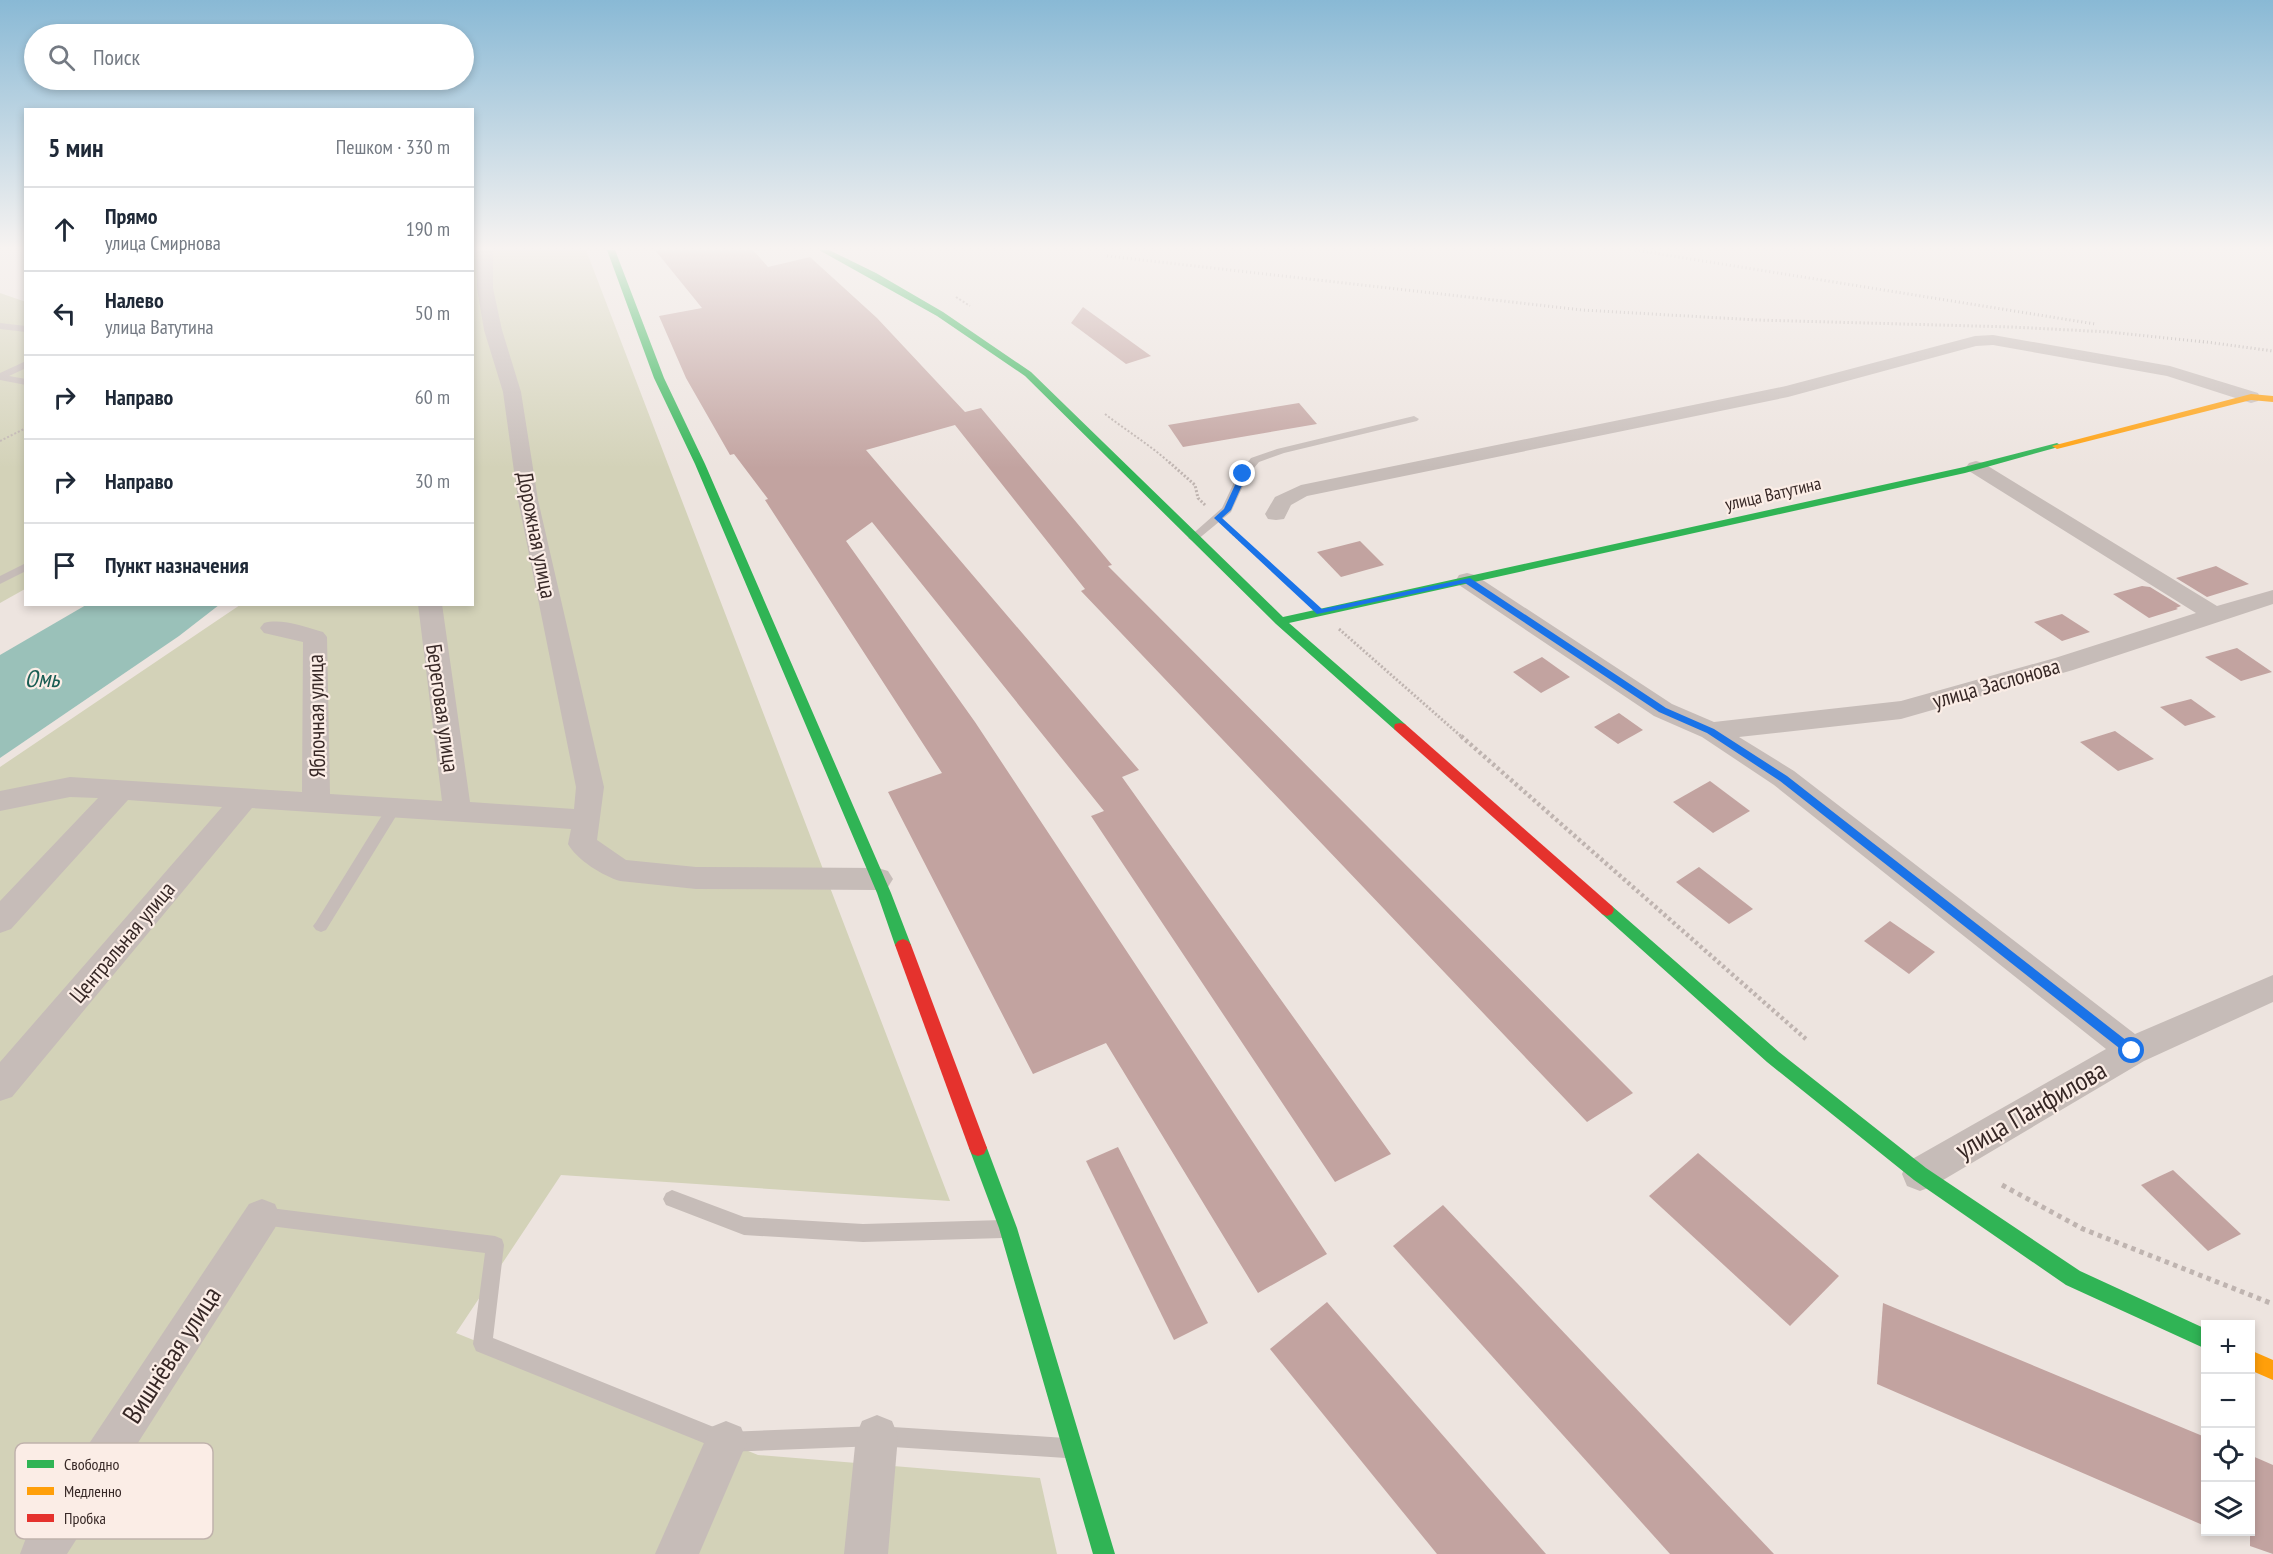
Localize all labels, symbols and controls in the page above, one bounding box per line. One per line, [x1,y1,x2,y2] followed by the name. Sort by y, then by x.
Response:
[24,24,474,90] search box
[45,41,78,74] icon: search
[93,43,140,71] text: Поиск
[48,131,103,164] text: 5 мин
[336,134,450,160] text: Пешком · 330 m
[105,202,158,230] text: Прямо
[48,213,81,246] icon: ahead
[406,216,450,242] text: 190 m
[105,230,221,256] text: улица Смирнова
[105,286,164,314] text: Налево
[48,297,81,330] icon: left
[415,300,450,326] text: 50 m
[105,314,214,340] text: улица Ватутина
[48,381,81,414] icon: right
[105,383,173,411] text: Направо
[415,384,450,410] text: 60 m
[1229,460,1255,486] route end
[48,465,81,498] icon: right
[105,467,173,495] text: Направо
[415,468,450,494] text: 30 m
[511,469,563,601] street label: Дорожная улица
[1723,471,1823,516] street label: улица Ватутина
[48,549,81,582] icon: arrive
[105,551,249,579] text: Пункт назначения
[420,642,466,774] street label: Береговая улица
[1929,651,2063,715] street label: улица Заслонова
[301,654,331,778] street label: Яблочная улица
[25,663,60,694] water label: Омь
[63,876,181,1008] street label: Центральная улица
[2118,1037,2144,1063] route start
[1949,1052,2112,1166] street label: улица Панфилова
[114,1280,228,1429] street label: Вишнёвая улица
[2201,1320,2255,1536] map controls
[2201,1320,2255,1374] button: +
[2201,1374,2255,1428] button: −
[2201,1428,2255,1482] button: locate
[15,1443,213,1539] legend
[64,1454,119,1474] text: Свободно
[64,1481,122,1501] text: Медленно
[2201,1482,2255,1536] button: layers
[64,1508,106,1528] text: Пробка

